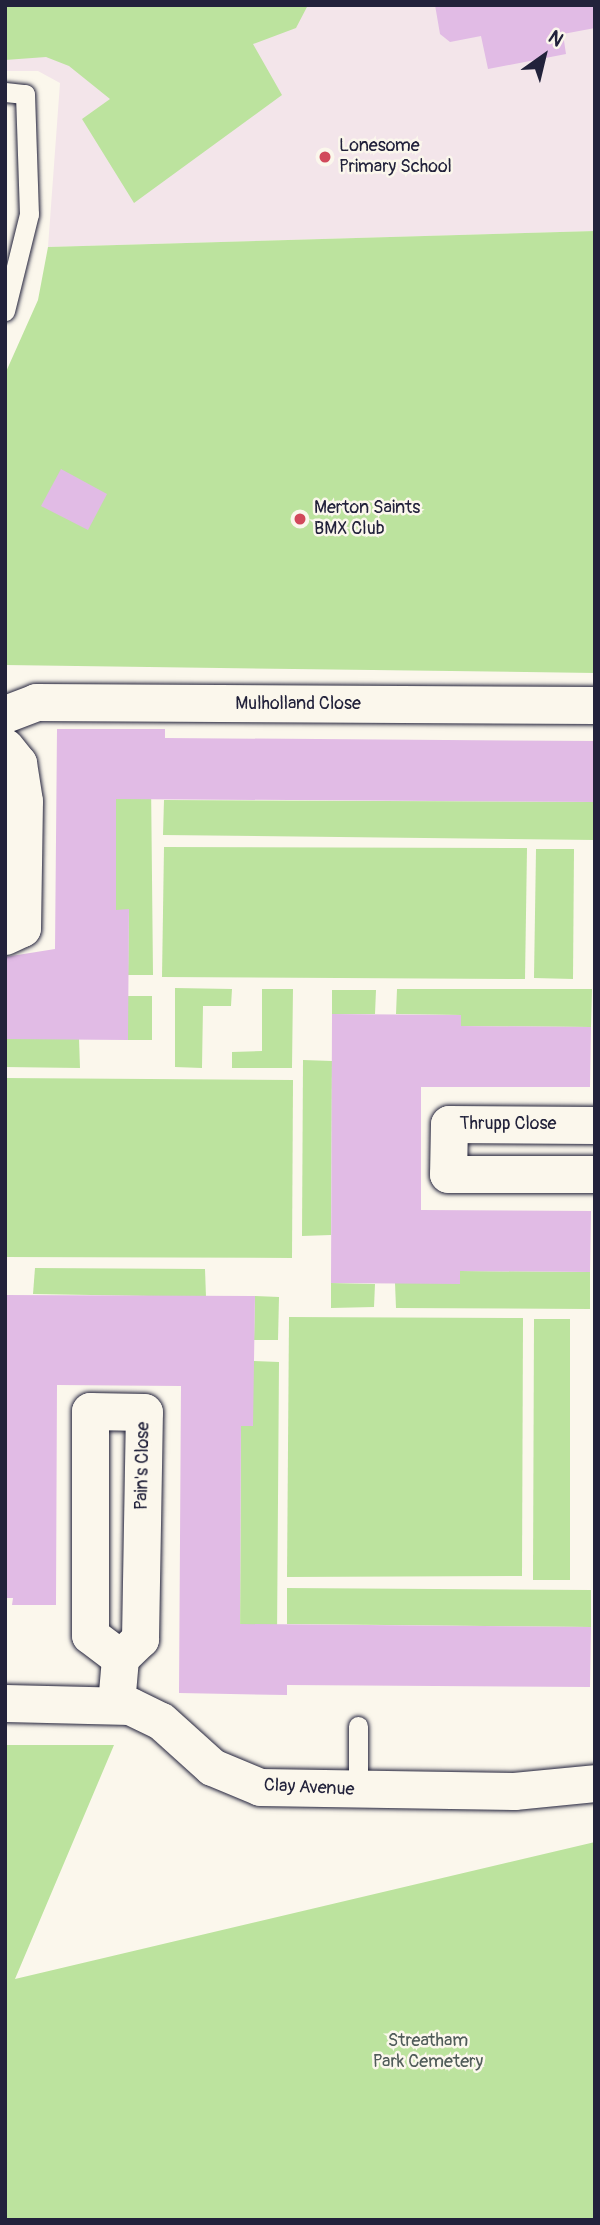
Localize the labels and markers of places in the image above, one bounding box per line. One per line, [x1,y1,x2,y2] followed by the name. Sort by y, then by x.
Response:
[339,136,452,178] place label: Lonesome Primary School
[317,149,333,165] marker: Lonesome Primary School
[314,498,420,540] place label: Merton Saints BMX Club
[292,511,308,527] marker: Merton Saints BMX Club

